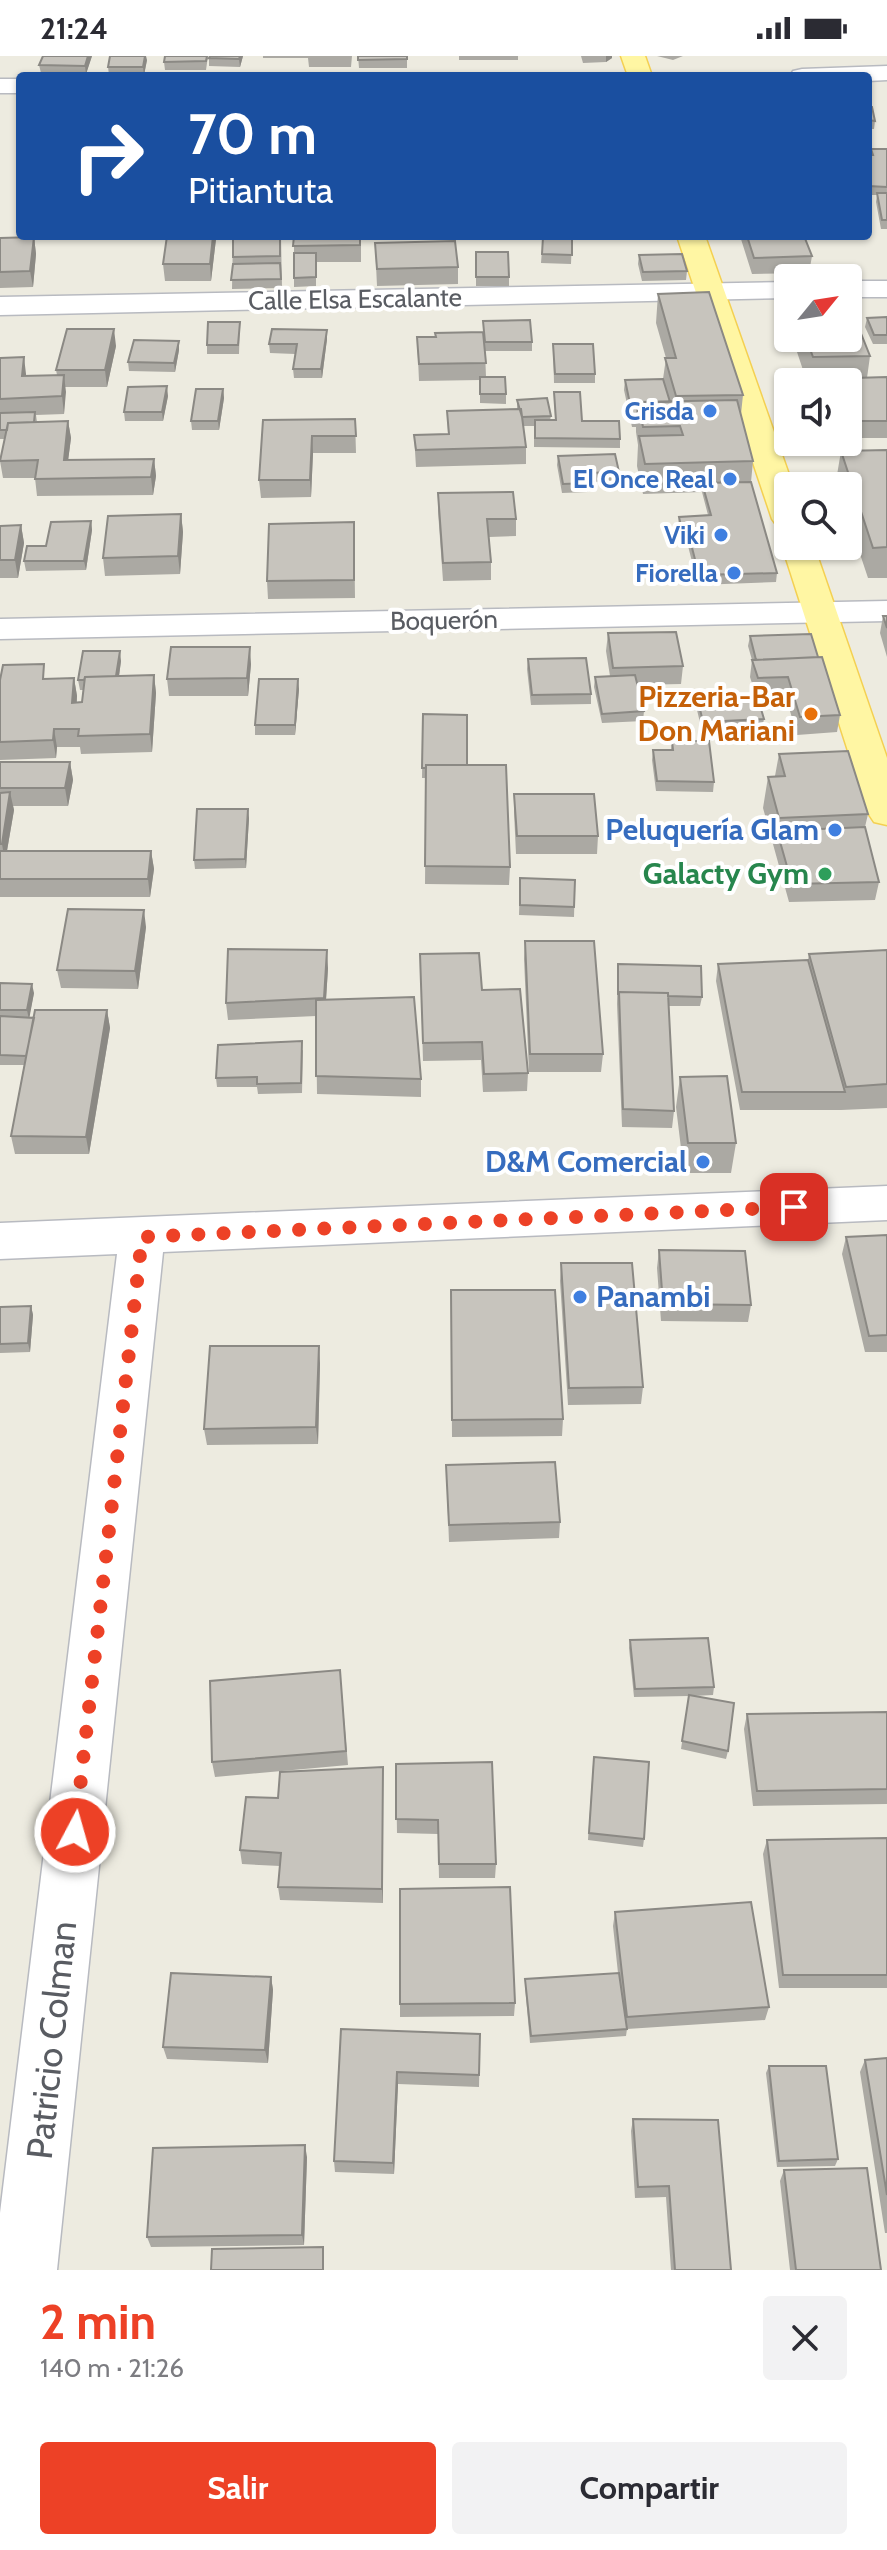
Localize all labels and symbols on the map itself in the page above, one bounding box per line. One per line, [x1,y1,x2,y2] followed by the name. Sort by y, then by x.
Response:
[774,264,862,352] north arrow
[248,281,462,317] street label: Calle Elsa Escalante
[625,395,694,427] place label: Crisda
[701,402,719,420] marker: Crisda
[573,463,714,495] place label: El Once Real
[721,470,739,488] marker: El Once Real
[664,519,705,551] place label: Viki
[712,526,730,544] marker: Viki
[635,557,718,589] place label: Fiorella
[725,564,743,582] marker: Fiorella
[390,603,498,637] street label: Boquerón
[638,678,795,749] place label: Pizzeria-Bar Don Mariani
[802,705,820,723] marker: Pizzeria-Bar Don Mariani
[605,811,819,848] place label: Peluquería Glam
[826,821,844,839] marker: Peluquería Glam
[643,855,809,892] place label: Galacty Gym
[816,865,834,883] marker: Galacty Gym
[485,1143,687,1180] place label: D&M Comercial
[694,1153,712,1171] marker: D&M Comercial
[760,1173,828,1241] pin
[596,1278,710,1315] place label: Panambi
[571,1288,589,1306] marker: Panambi
[33,1790,117,1874] position arrow
[17,1919,85,2161] street label: Patricio Colman

